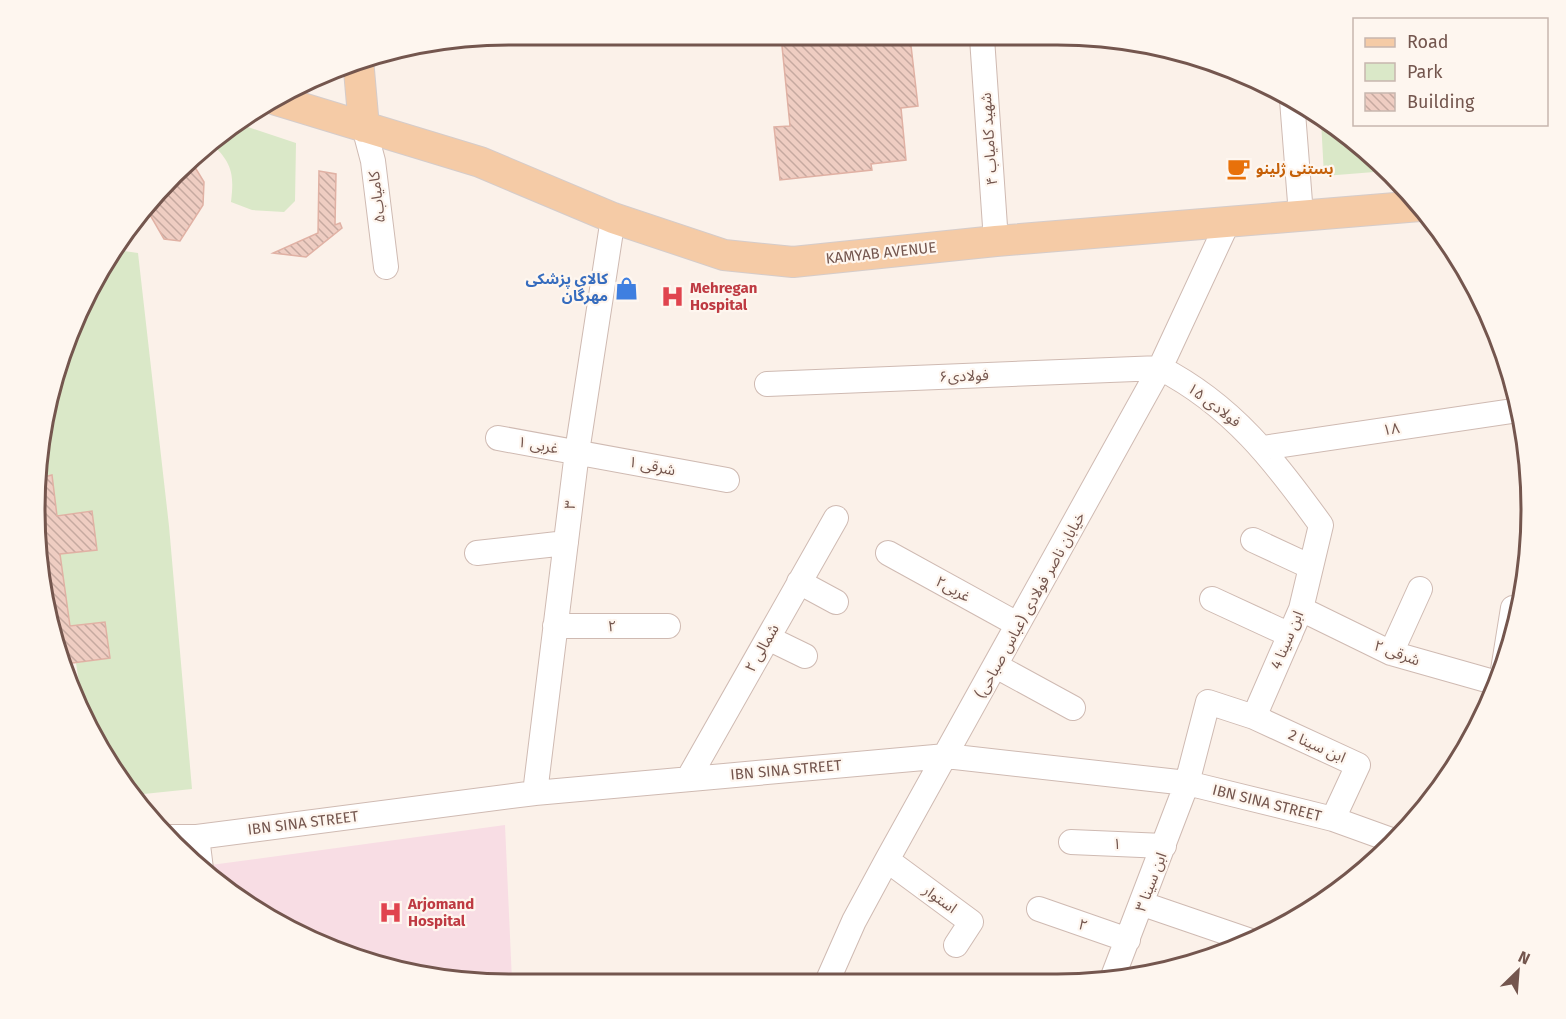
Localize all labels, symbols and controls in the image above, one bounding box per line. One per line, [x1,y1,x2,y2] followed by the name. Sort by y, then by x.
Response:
[1353,18,1548,126] legend
[1407,31,1449,53] text: Road
[1407,61,1443,83] text: Park
[1407,91,1475,113] text: Building
[977,92,1001,186] street label: شهید کامیاب ۴
[1225,156,1251,182] cafe icon: بستنی ژلینو
[1256,160,1333,178] place label: بستنی ژلینو
[365,169,389,224] street label: کامیاب۵
[825,238,937,268] street label: KAMYAB AVENUE
[526,270,608,305] place label: کالای پزشکی مهرگان
[613,275,639,301] shop icon: کالای پزشکی مهرگان
[690,279,757,314] place label: Mehregan Hospital
[659,284,685,310] hospital icon: Mehregan Hospital
[939,366,989,386] street label: فولادی۶
[1184,379,1244,431] street label: فولادی ۱۵
[1381,419,1401,439] street label: ۱۸
[516,433,560,457] street label: ۱ غربی
[627,453,677,479] street label: ۱ شرقی
[561,499,580,510] street label: ۳
[971,509,1089,701] street label: خیابان ناصر فولادی (عباس صباحی)
[933,572,974,606] street label: غربی۲
[1267,608,1307,672] street label: ابن سینا 4
[608,617,616,635] street label: ۲
[741,621,783,675] street label: ۲ شمالی
[1372,636,1423,670] street label: ۲ شرقی
[1286,725,1348,767] street label: ابن سینا 2
[730,756,843,784] street label: IBN SINA STREET
[1211,781,1324,825] street label: IBN SINA STREET
[246,807,360,839] street label: IBN SINA STREET
[1112,835,1122,853] street label: ۱
[1131,850,1171,914] street label: ابن سینا ۳
[919,880,960,917] street label: استوار
[407,895,474,930] place label: Arjomand Hospital
[377,900,403,926] hospital icon: Arjomand Hospital
[1076,915,1090,935] street label: ۲
[1488,941,1548,1001] north arrow
[1515,947,1533,969] text: N

